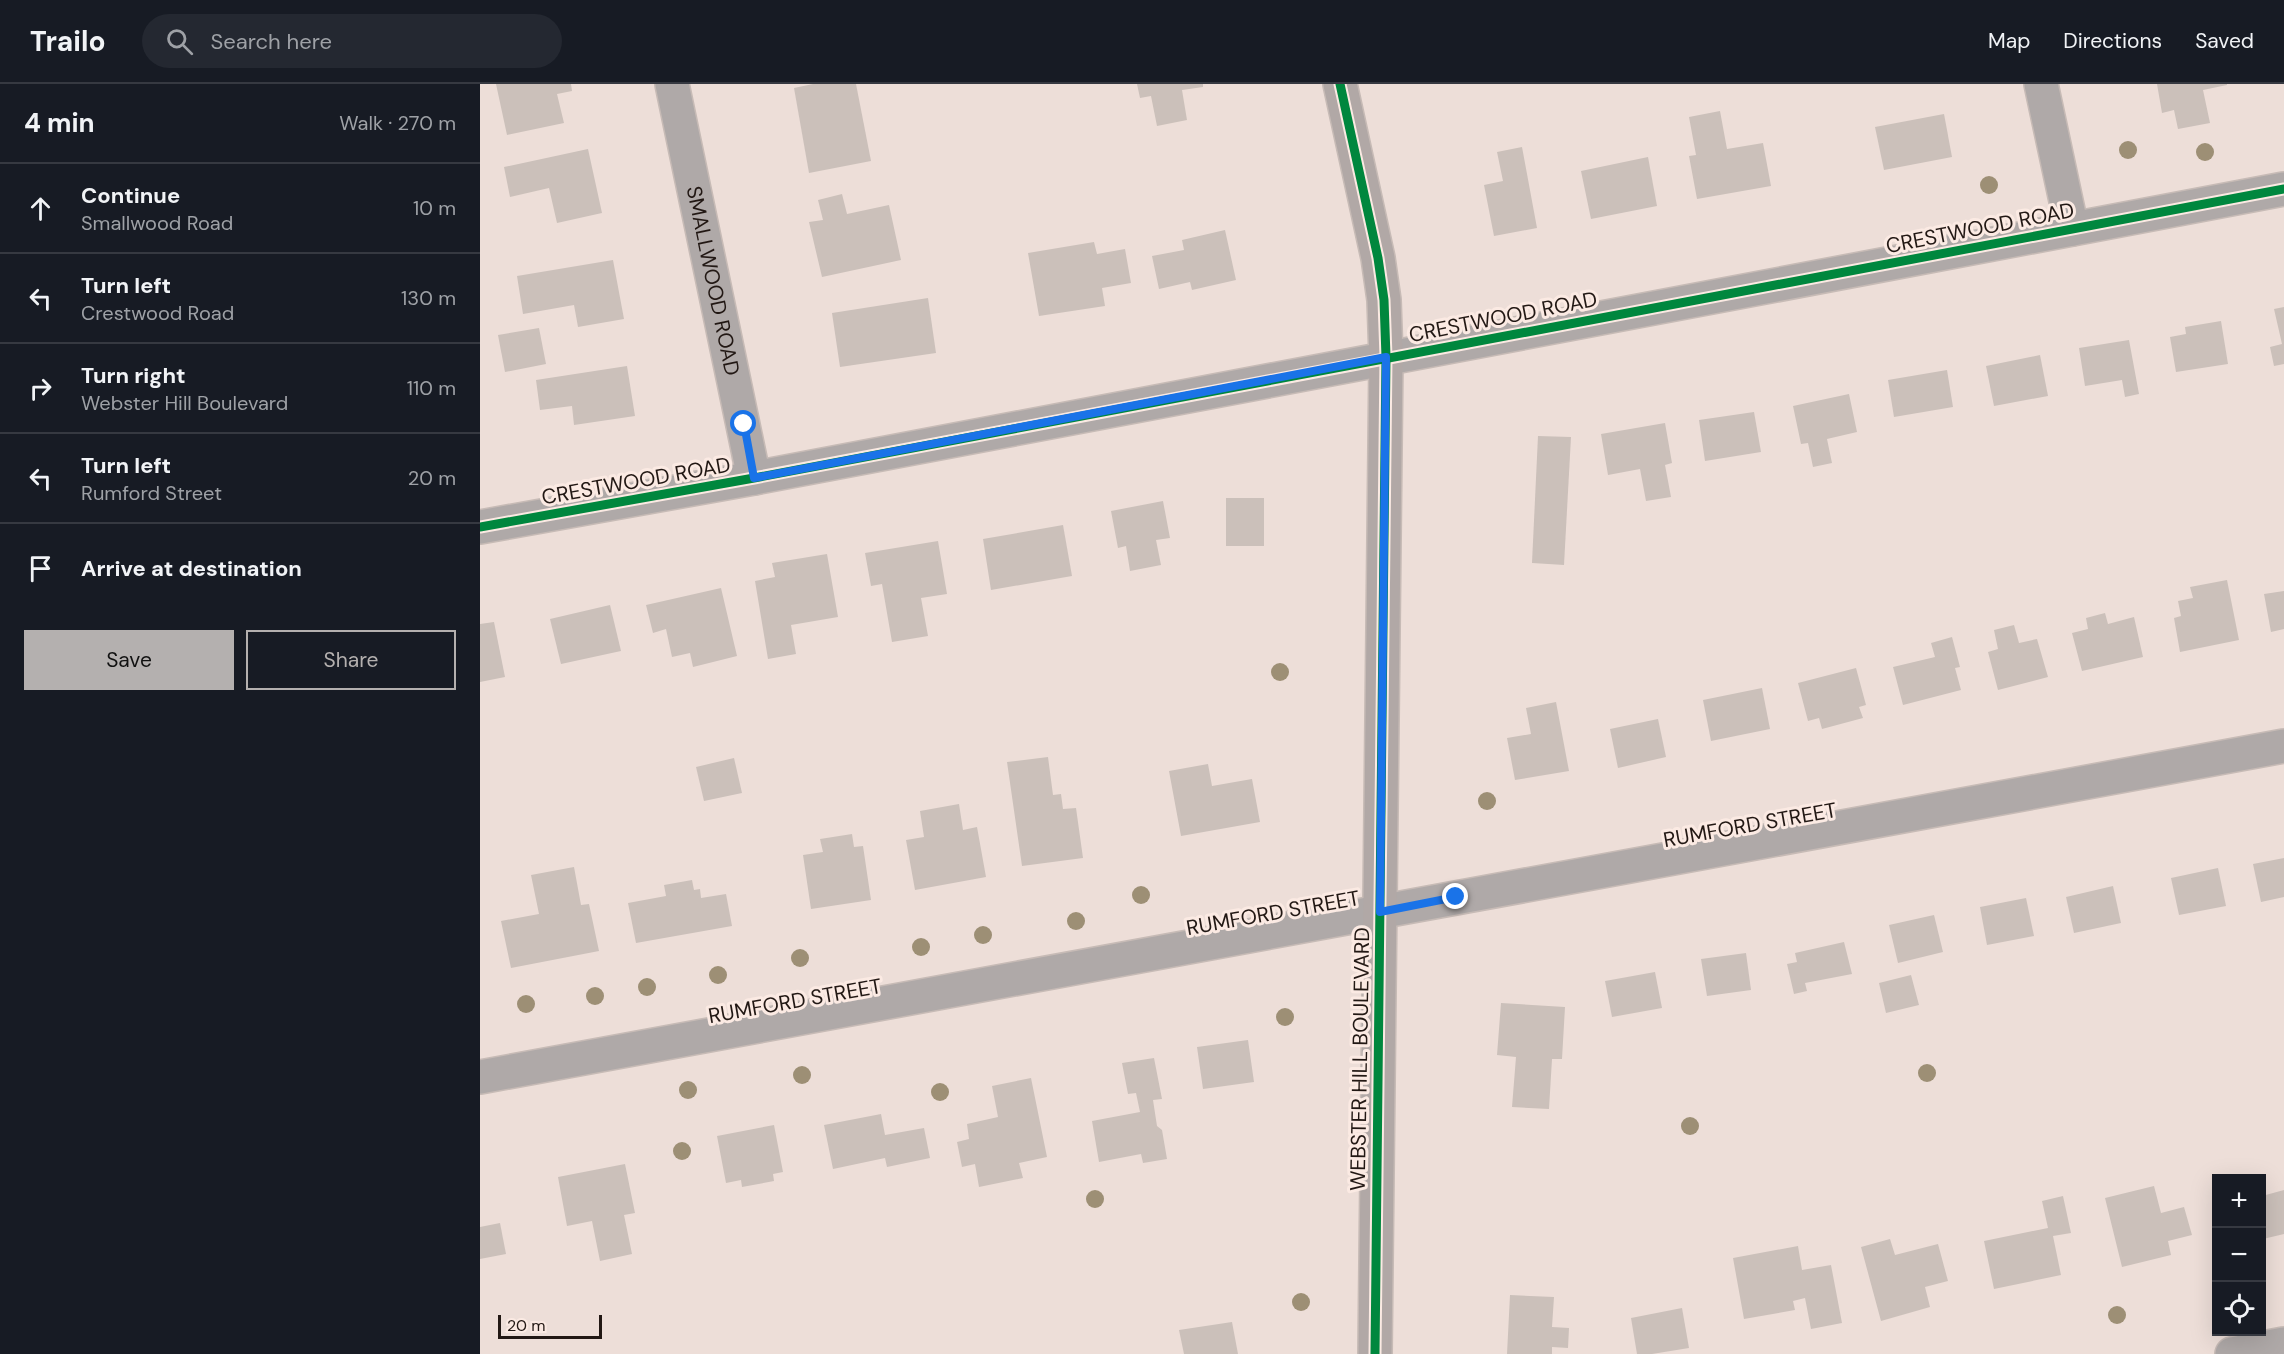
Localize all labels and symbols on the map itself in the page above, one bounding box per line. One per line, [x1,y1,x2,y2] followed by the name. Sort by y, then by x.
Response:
[680,183,746,378] street label: SMALLWOOD ROAD
[1883,196,2077,260] street label: CRESTWOOD ROAD
[1406,285,1600,349] street label: CRESTWOOD ROAD
[730,410,756,436] route start
[539,451,733,511] street label: CRESTWOOD ROAD
[1661,796,1839,854] street label: RUMFORD STREET
[1442,883,1468,909] route end
[1184,884,1362,942] street label: RUMFORD STREET
[1344,927,1376,1191] street label: WEBSTER HILL BOULEVARD
[706,972,884,1030] street label: RUMFORD STREET
[498,1312,602,1340] scale bar

